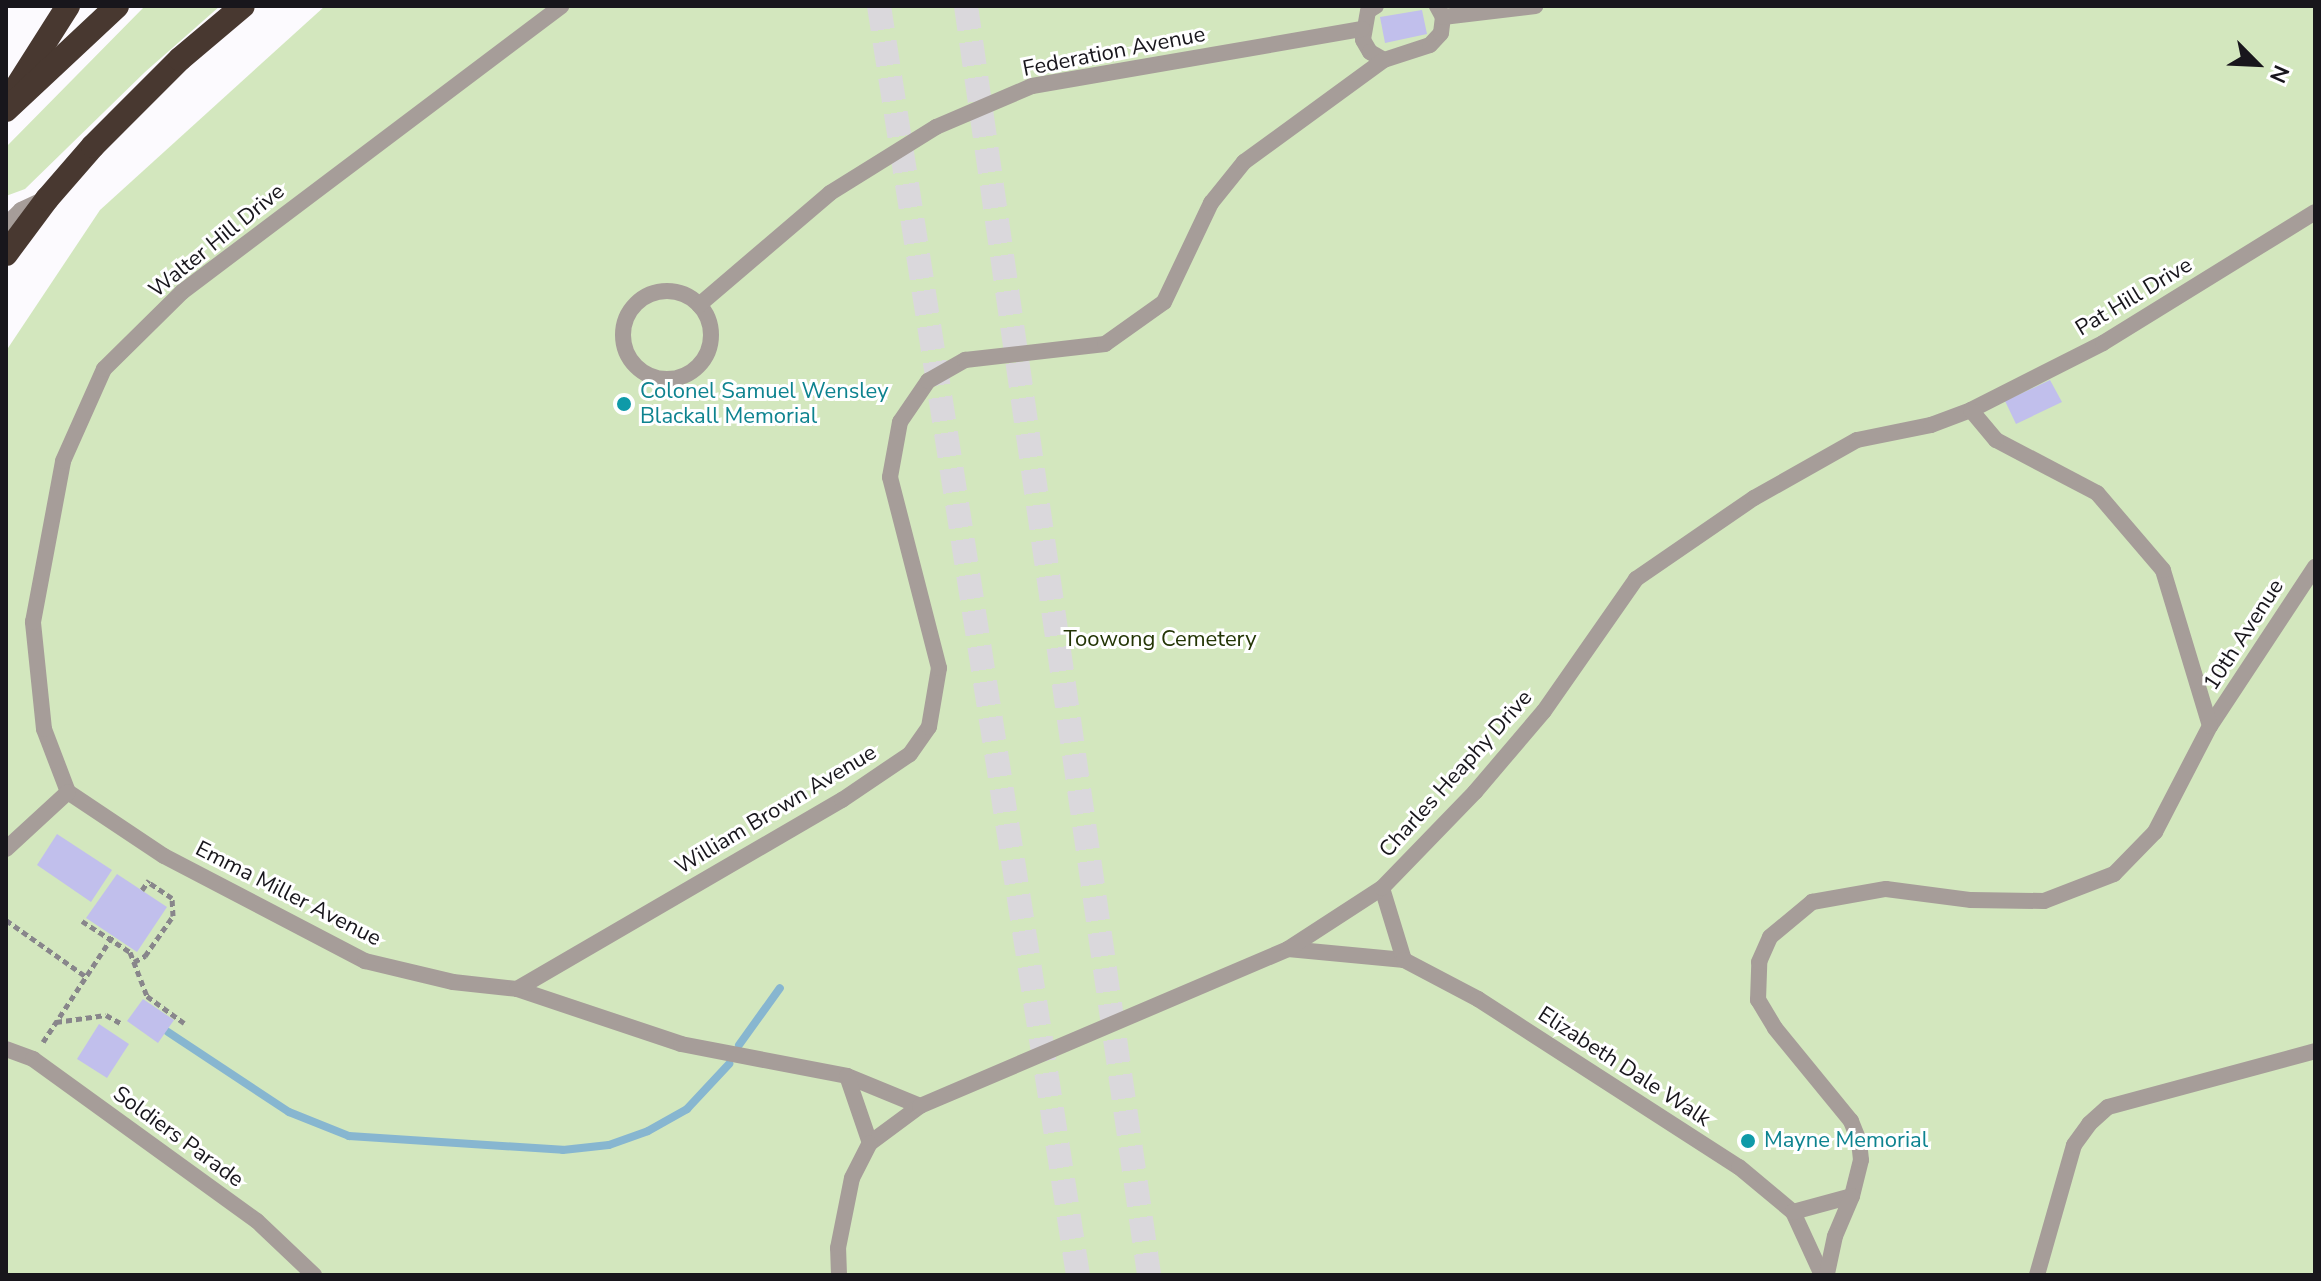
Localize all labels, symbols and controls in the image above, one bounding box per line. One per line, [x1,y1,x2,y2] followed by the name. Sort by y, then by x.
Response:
[1021,21,1207,83] street label: Federation Avenue
[2217,24,2297,104] north arrow
[2262,60,2296,87] text: N
[144,178,290,304] street label: Walter Hill Drive
[2071,252,2197,342] street label: Pat Hill Drive
[640,378,888,430] place label: Colonel Samuel Wensley Blackall Memorial
[615,395,633,413] marker: Colonel Samuel Wensley Blackall Memorial
[2198,575,2290,695] street label: 10th Avenue
[1064,627,1256,653] park label: Toowong Cemetery
[1374,685,1538,863] street label: Charles Heaphy Drive
[671,740,881,880] street label: William Brown Avenue
[191,836,385,952] street label: Emma Miller Avenue
[1533,1001,1715,1133] street label: Elizabeth Dale Walk
[108,1081,248,1193] street label: Soldiers Parade
[1764,1128,1928,1154] place label: Mayne Memorial
[1739,1132,1757,1150] marker: Mayne Memorial

